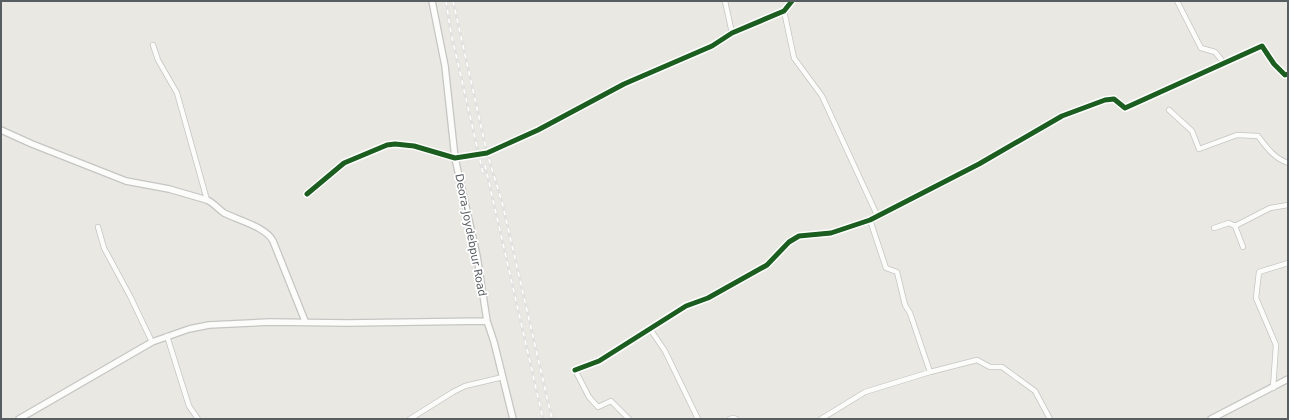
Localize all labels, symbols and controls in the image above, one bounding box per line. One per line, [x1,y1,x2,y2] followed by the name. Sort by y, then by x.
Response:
[452,173,489,297] street label: Deora-Joydebpur Road

